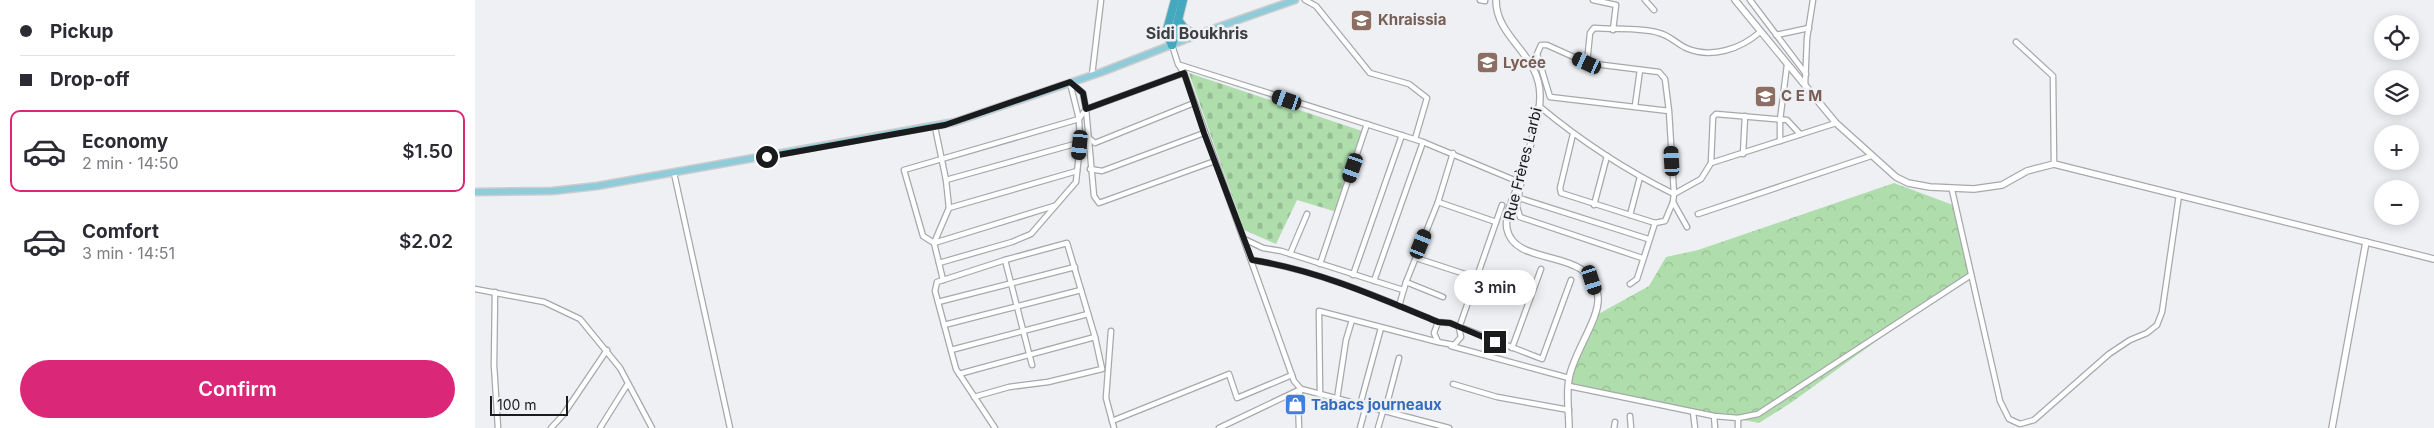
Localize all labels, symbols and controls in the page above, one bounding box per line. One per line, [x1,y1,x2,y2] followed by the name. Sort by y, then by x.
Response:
[1350,8,1374,32] school or university icon: Khraissia
[1378,10,1446,29] place label: Khraissia
[2374,15,2419,225] map controls
[2374,15,2419,60] button: locate
[50,20,113,43] text: Pickup
[1146,23,1248,43] district label: Sidi Boukhris
[1570,50,1603,76] car
[1475,51,1499,75] school or university icon: Lycée
[1503,53,1546,72] place label: Lycée
[50,68,130,91] text: Drop-off
[2374,70,2419,115] button: layers
[1753,84,1777,108] school or university icon: C E M
[1781,86,1822,105] place label: C E M
[1270,88,1303,112] car
[1499,105,1546,222] street label: Rue Frères Larbi
[2374,125,2419,170] button: +
[22,129,67,174] icon: car
[1070,129,1089,161] car
[82,130,168,153] text: Economy
[402,140,453,163] text: $1.50
[756,146,778,168] route start
[1663,146,1680,176] car
[1341,151,1364,185] car
[82,153,178,173] text: 2 min · 14:50
[2374,180,2419,225] button: −
[22,219,67,264] icon: car
[82,220,159,243] text: Comfort
[1408,227,1433,261] car
[399,230,453,253] text: $2.02
[82,243,175,263] text: 3 min · 14:51
[1580,263,1603,297] car
[1454,270,1536,304] callout: 3 min
[1474,277,1516,297] text: 3 min
[1484,331,1506,353] route end
[20,360,455,418] button: Confirm
[490,393,567,416] scale bar
[1283,393,1307,417] shop icon: Tabacs journeaux
[1311,395,1442,414] place label: Tabacs journeaux
[497,396,537,413] text: 100 m

